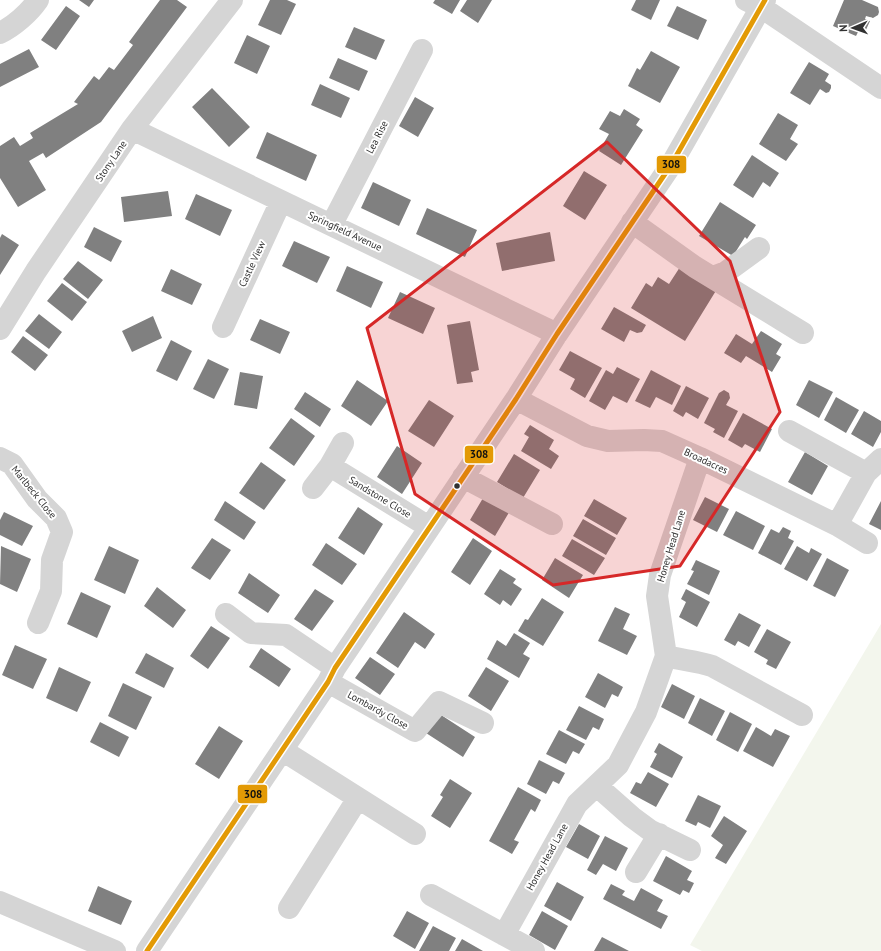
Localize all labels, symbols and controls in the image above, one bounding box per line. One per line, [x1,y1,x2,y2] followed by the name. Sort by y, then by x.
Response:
[833,8,873,48] north arrow
[836,24,850,32] text: N
[363,118,391,156] street label: Lea Rise
[93,138,129,184] street label: Stony Lane
[656,155,687,174] line badge: 308
[662,157,680,171] text: 308
[306,208,384,254] street label: Springfield Avenue
[236,238,269,289] street label: Castle View
[464,445,494,464] line badge: 308
[682,445,730,477] street label: Broadacres
[470,447,488,461] text: 308
[9,463,59,521] street label: Marlbeck Close
[346,473,414,521] street label: Sandstone Close
[452,481,462,491] unlabelled marker
[654,508,688,584] street label: Honey Head Lane
[345,688,411,732] street label: Lombardy Close
[237,784,268,804] line badge: 308
[244,787,262,801] text: 308
[523,821,571,893] street label: Honey Head Lane

